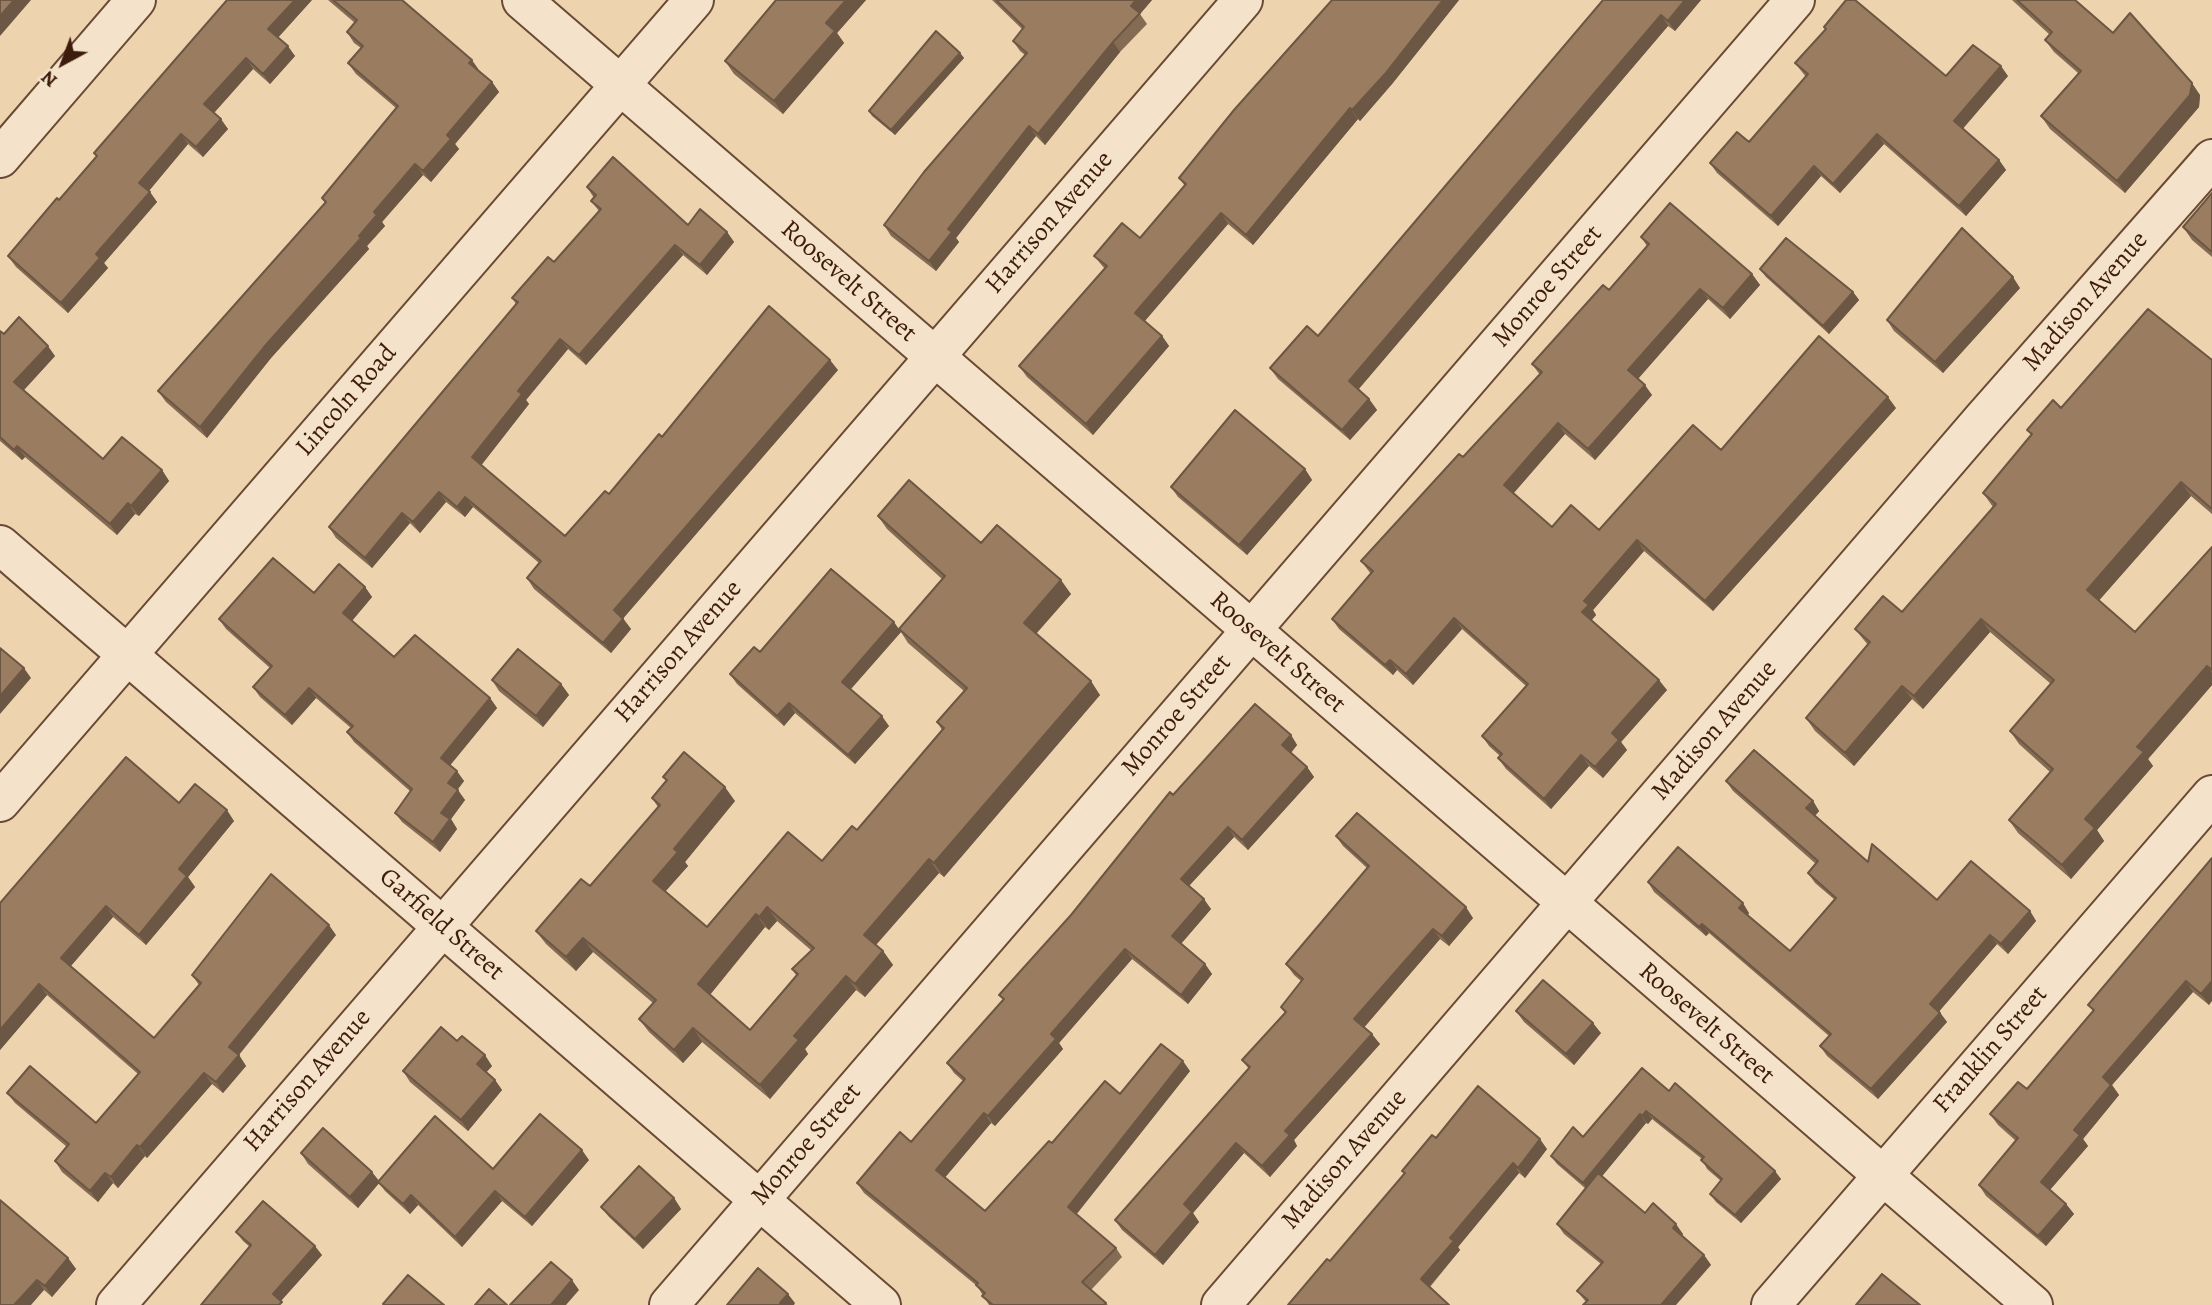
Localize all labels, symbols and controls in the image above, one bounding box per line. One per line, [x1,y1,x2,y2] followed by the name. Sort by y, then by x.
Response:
[28,28,98,98] north arrow
[35,64,63,93] text: N
[980,145,1120,301] street label: Harrison Avenue
[774,214,922,350] street label: Roosevelt Street
[1486,219,1610,355] street label: Monroe Street
[2017,226,2155,378] street label: Madison Avenue
[290,339,404,463] street label: Lincoln Road
[609,574,749,730] street label: Harrison Avenue
[1203,585,1351,721] street label: Roosevelt Street
[1115,648,1239,784] street label: Monroe Street
[1646,655,1784,807] street label: Madison Avenue
[372,862,510,988] street label: Garfield Street
[1632,956,1780,1092] street label: Roosevelt Street
[1927,980,2055,1120] street label: Franklin Street
[238,1003,378,1159] street label: Harrison Avenue
[745,1077,869,1213] street label: Monroe Street
[1276,1084,1414,1236] street label: Madison Avenue

